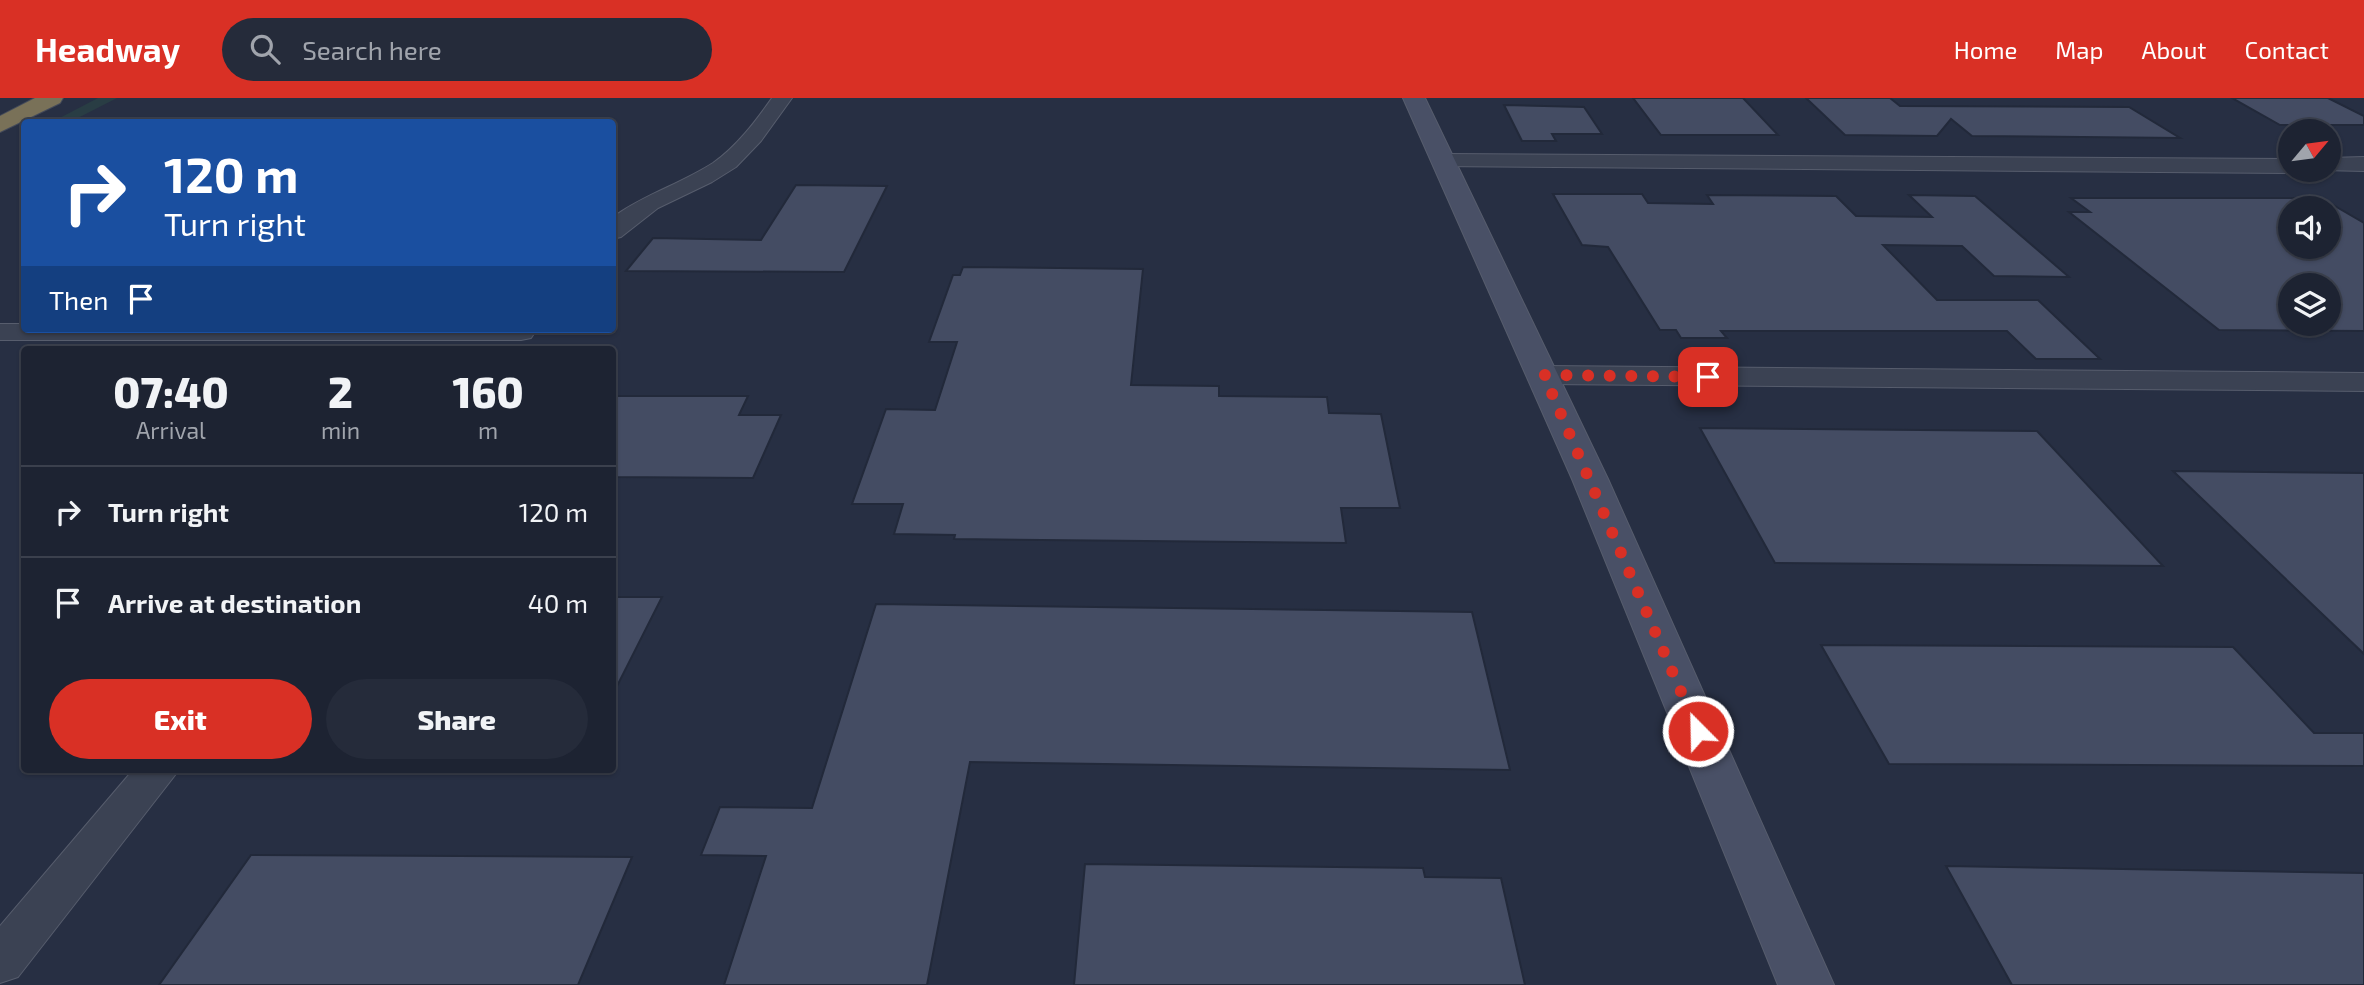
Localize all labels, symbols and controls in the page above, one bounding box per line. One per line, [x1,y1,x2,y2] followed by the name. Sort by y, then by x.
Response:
[222,18,712,81] search box
[35,29,180,69] text: Headway
[246,30,284,68] icon: search
[302,34,442,65] text: Search here
[1954,35,2017,64] text: Home
[2055,35,2103,64] text: Map
[2141,35,2207,64] text: About
[2245,35,2329,64] text: Contact
[2278,119,2342,182] north arrow
[2278,119,2341,336] map controls
[164,144,298,203] text: 120 m
[49,147,140,238] icon: right
[2278,196,2341,259] button: sound
[164,204,306,242] text: Turn right
[2278,273,2341,336] button: layers
[122,280,160,318] icon: arrive
[49,284,108,315] text: Then
[1678,347,1738,407] pin
[1689,358,1727,396] icon: arrive
[113,366,229,416] text: 07:40
[328,366,353,416] text: 2
[452,366,524,416] text: 160
[136,416,206,444] text: Arrival
[321,416,360,444] text: min
[478,416,498,444] text: m
[49,493,87,531] icon: right
[108,496,229,527] text: Turn right
[519,496,588,527] text: 120 m
[49,584,87,622] icon: arrive
[108,587,361,618] text: Arrive at destination
[528,587,588,618] text: 40 m
[49,679,312,759] button: Exit
[326,679,588,759] button: Share
[1661,694,1735,768] position arrow

